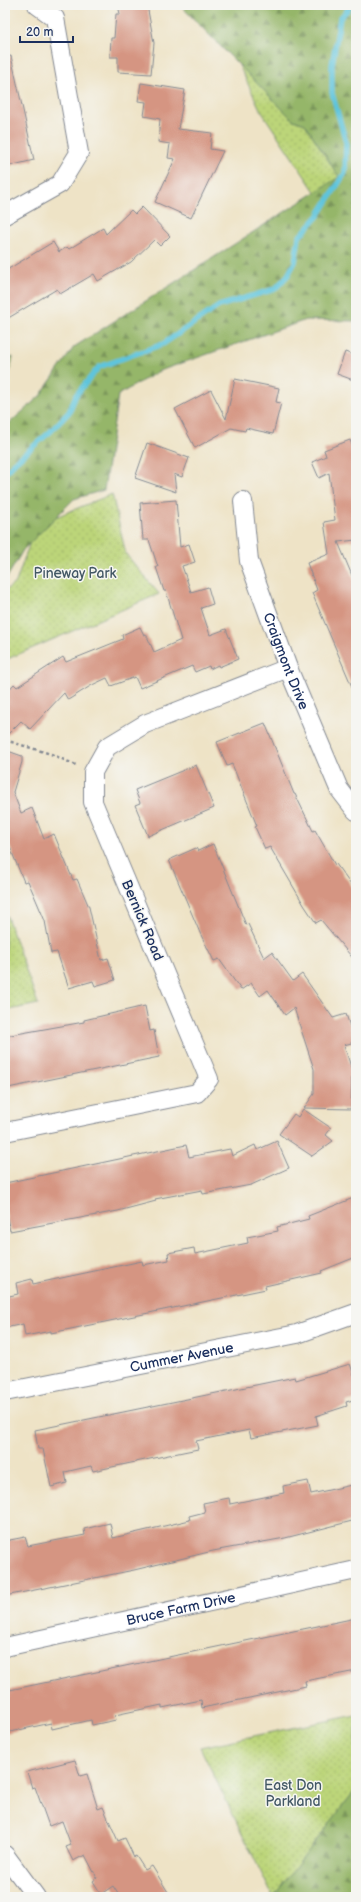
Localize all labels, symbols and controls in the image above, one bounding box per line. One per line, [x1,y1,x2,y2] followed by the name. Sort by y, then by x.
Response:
[20,18,73,44] scale bar
[26,25,53,40] text: 20 m
[34,565,117,582] park label: Pineway Park
[260,610,312,712] street label: Craigmont Drive
[118,877,167,963] street label: Bernick Road
[128,1339,235,1376] street label: Cummer Avenue
[125,1589,237,1629] street label: Bruce Farm Drive
[264,1777,322,1810] park label: East Don Parkland

